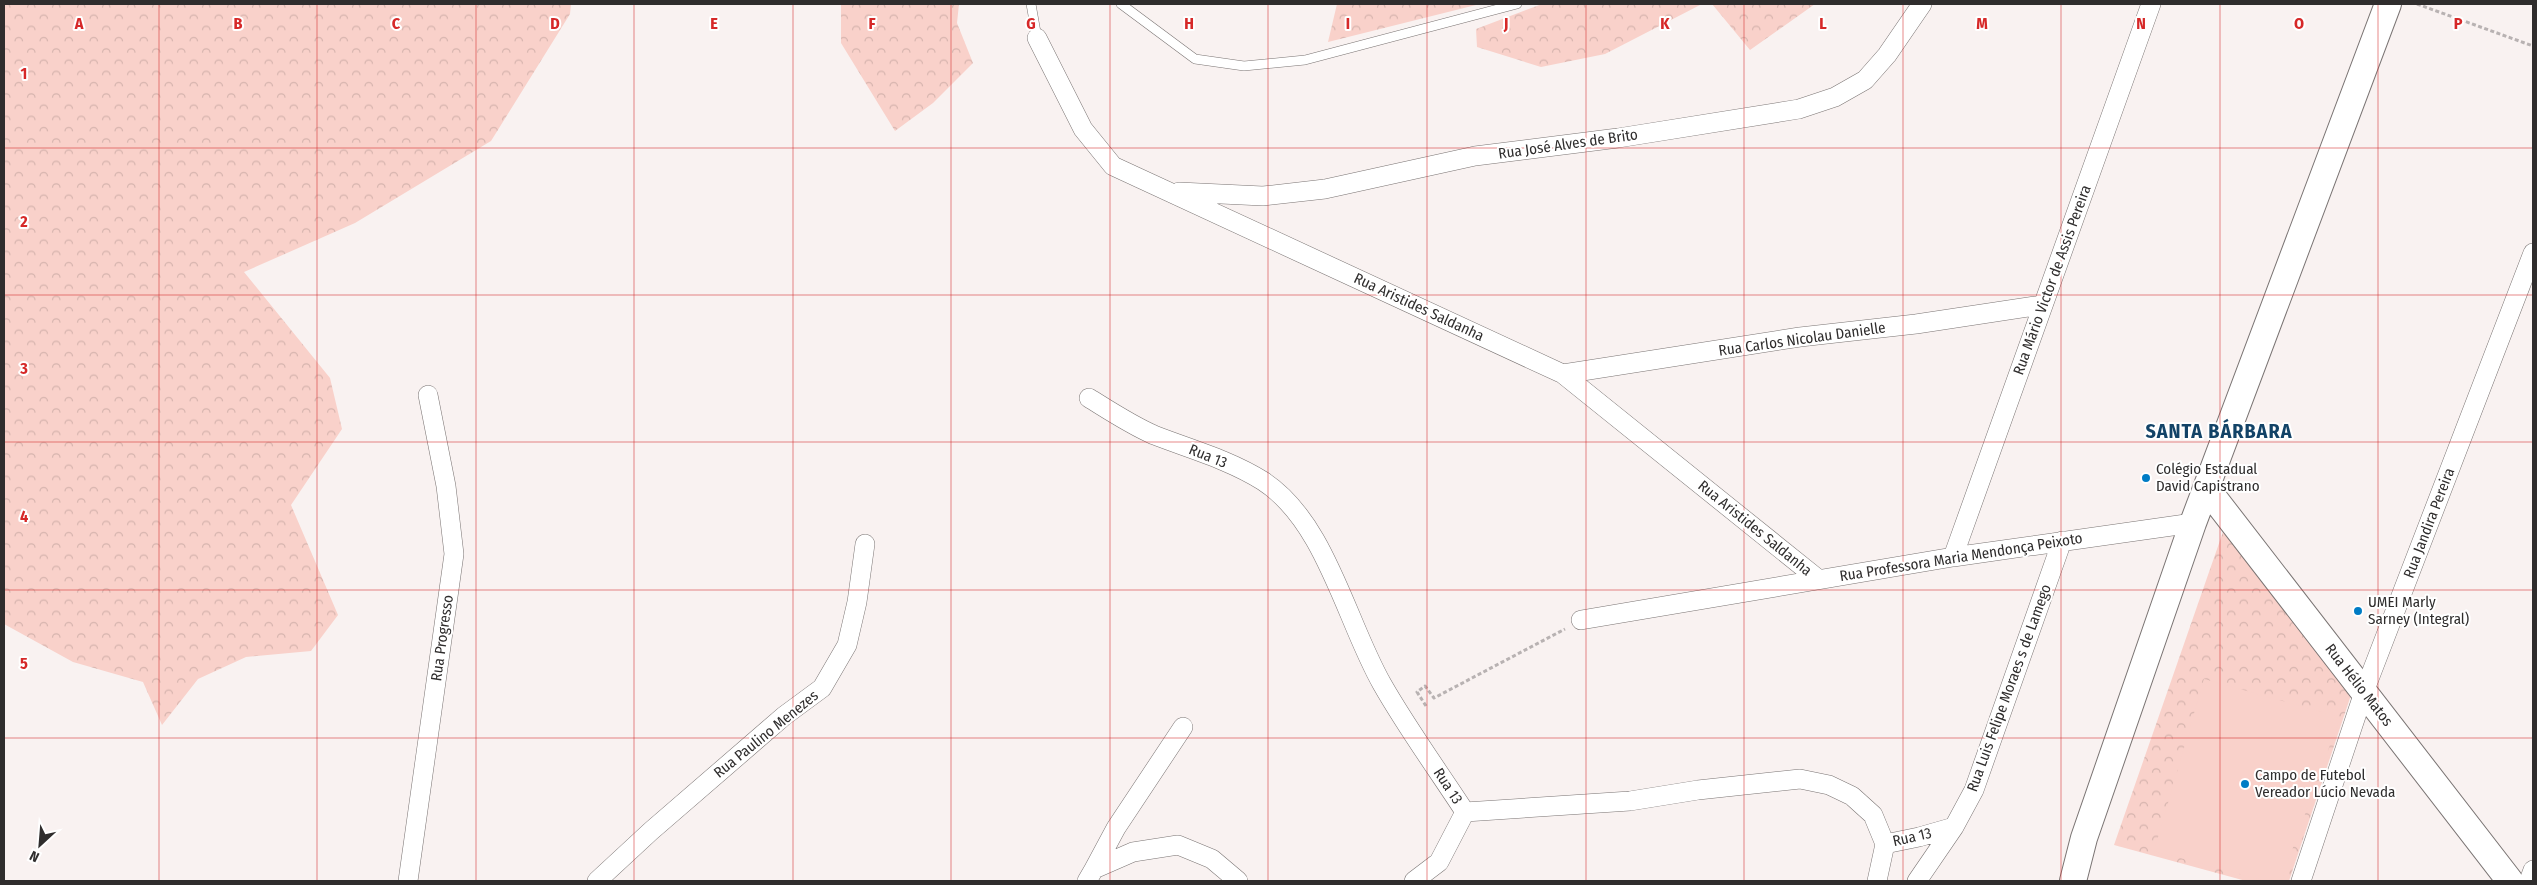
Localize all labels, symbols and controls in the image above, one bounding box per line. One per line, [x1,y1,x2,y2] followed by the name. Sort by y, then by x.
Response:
[74,14,84,33] text: A
[234,14,243,33] text: B
[392,14,401,33] text: C
[550,14,560,33] text: D
[710,14,718,33] text: E
[868,14,876,33] text: F
[1026,14,1036,33] text: G
[1184,14,1194,33] text: H
[1346,14,1350,33] text: I
[1503,14,1508,33] text: J
[1660,14,1670,33] text: K
[1819,14,1827,33] text: L
[1976,14,1988,33] text: M
[2136,14,2146,33] text: N
[2294,14,2304,33] text: O
[2454,14,2463,33] text: P
[21,64,27,83] text: 1
[1497,125,1639,163] street label: Rua José Alves de Brito
[2009,183,2095,377] street label: Rua Mário Victor de Assis Pereira
[19,212,28,231] text: 2
[1351,269,1487,345] street label: Rua Aristides Saldanha
[1717,318,1887,360] street label: Rua Carlos Nicolau Danielle
[19,359,28,378] text: 3
[2145,418,2293,443] district label: SANTA BÁRBARA
[1186,440,1230,472] street label: Rua 13
[2156,460,2260,495] place label: Colégio Estadual David Capistrano
[2400,465,2458,581] street label: Rua Jandira Pereira
[2140,472,2152,484] marker: Colégio Estadual David Capistrano
[1694,477,1816,579] street label: Rua Aristides Saldanha
[20,507,28,526] text: 4
[1838,529,2084,585] street label: Rua Professora Maria Mendonça Peixoto
[1963,582,2055,794] street label: Rua Luis Felipe Moraes s de Lamego
[2368,593,2469,628] place label: UMEI Marly Sarney (Integral)
[427,594,457,682] street label: Rua Progresso
[2352,605,2364,617] marker: UMEI Marly Sarney (Integral)
[2321,640,2397,730] street label: Rua Hélio Matos
[20,654,28,673] text: 5
[710,686,822,782] street label: Rua Paulino Menezes
[1430,765,1466,808] street label: Rua 13
[2255,766,2395,801] place label: Campo de Futebol Vereador Lúcio Nevada
[2239,778,2251,790] marker: Campo de Futebol Vereador Lúcio Nevada
[15,820,65,870] north arrow
[1891,824,1933,850] street label: Rua 13
[27,847,42,866] text: N

